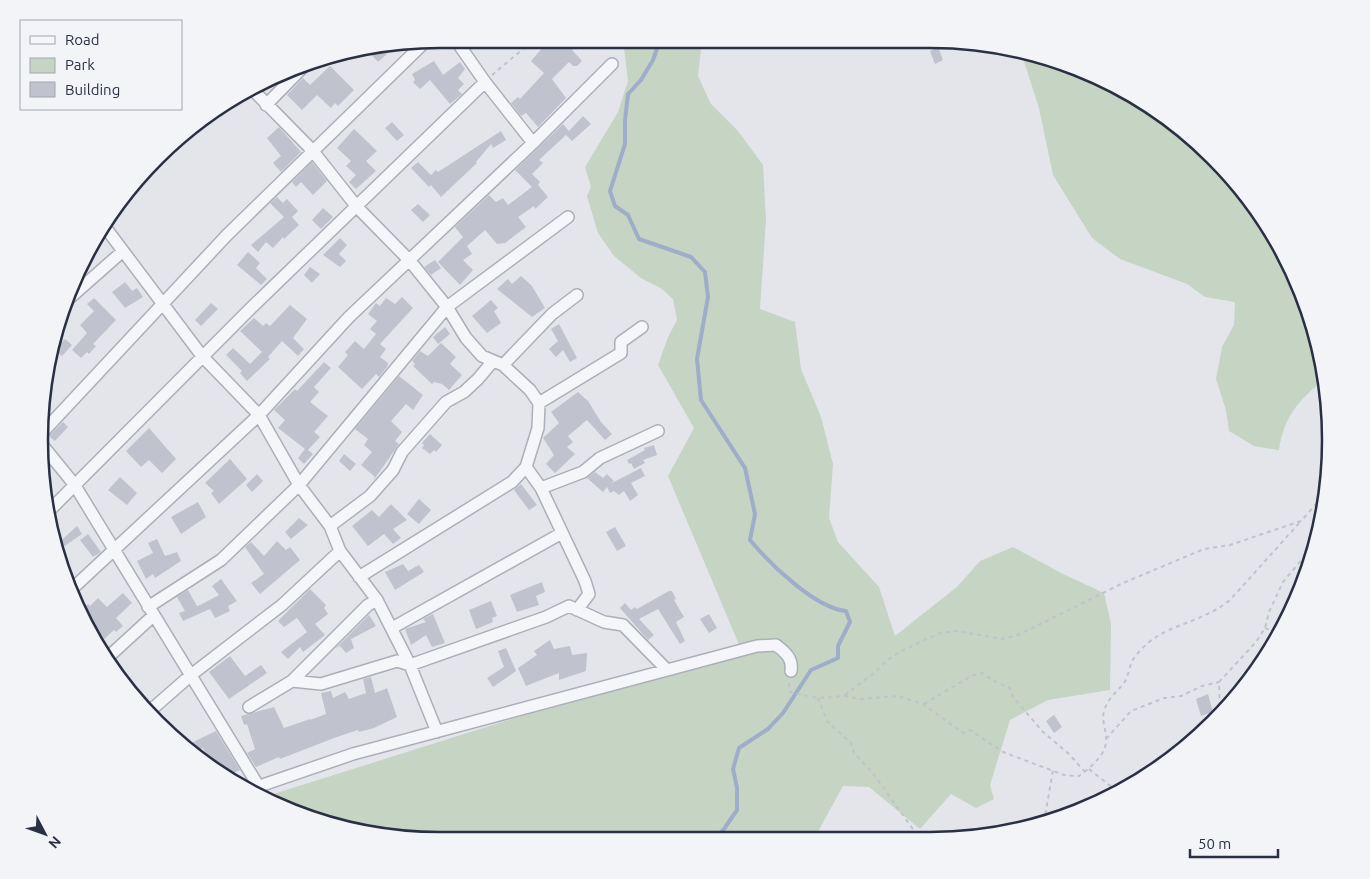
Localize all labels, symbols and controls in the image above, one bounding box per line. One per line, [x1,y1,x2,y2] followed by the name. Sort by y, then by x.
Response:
[20,20,182,110] legend
[65,31,100,48] text: Road
[65,56,95,73] text: Park
[65,81,120,98] text: Building
[20,809,70,859] north arrow
[1190,826,1278,858] scale bar
[45,833,64,852] text: N
[1198,835,1231,852] text: 50 m

